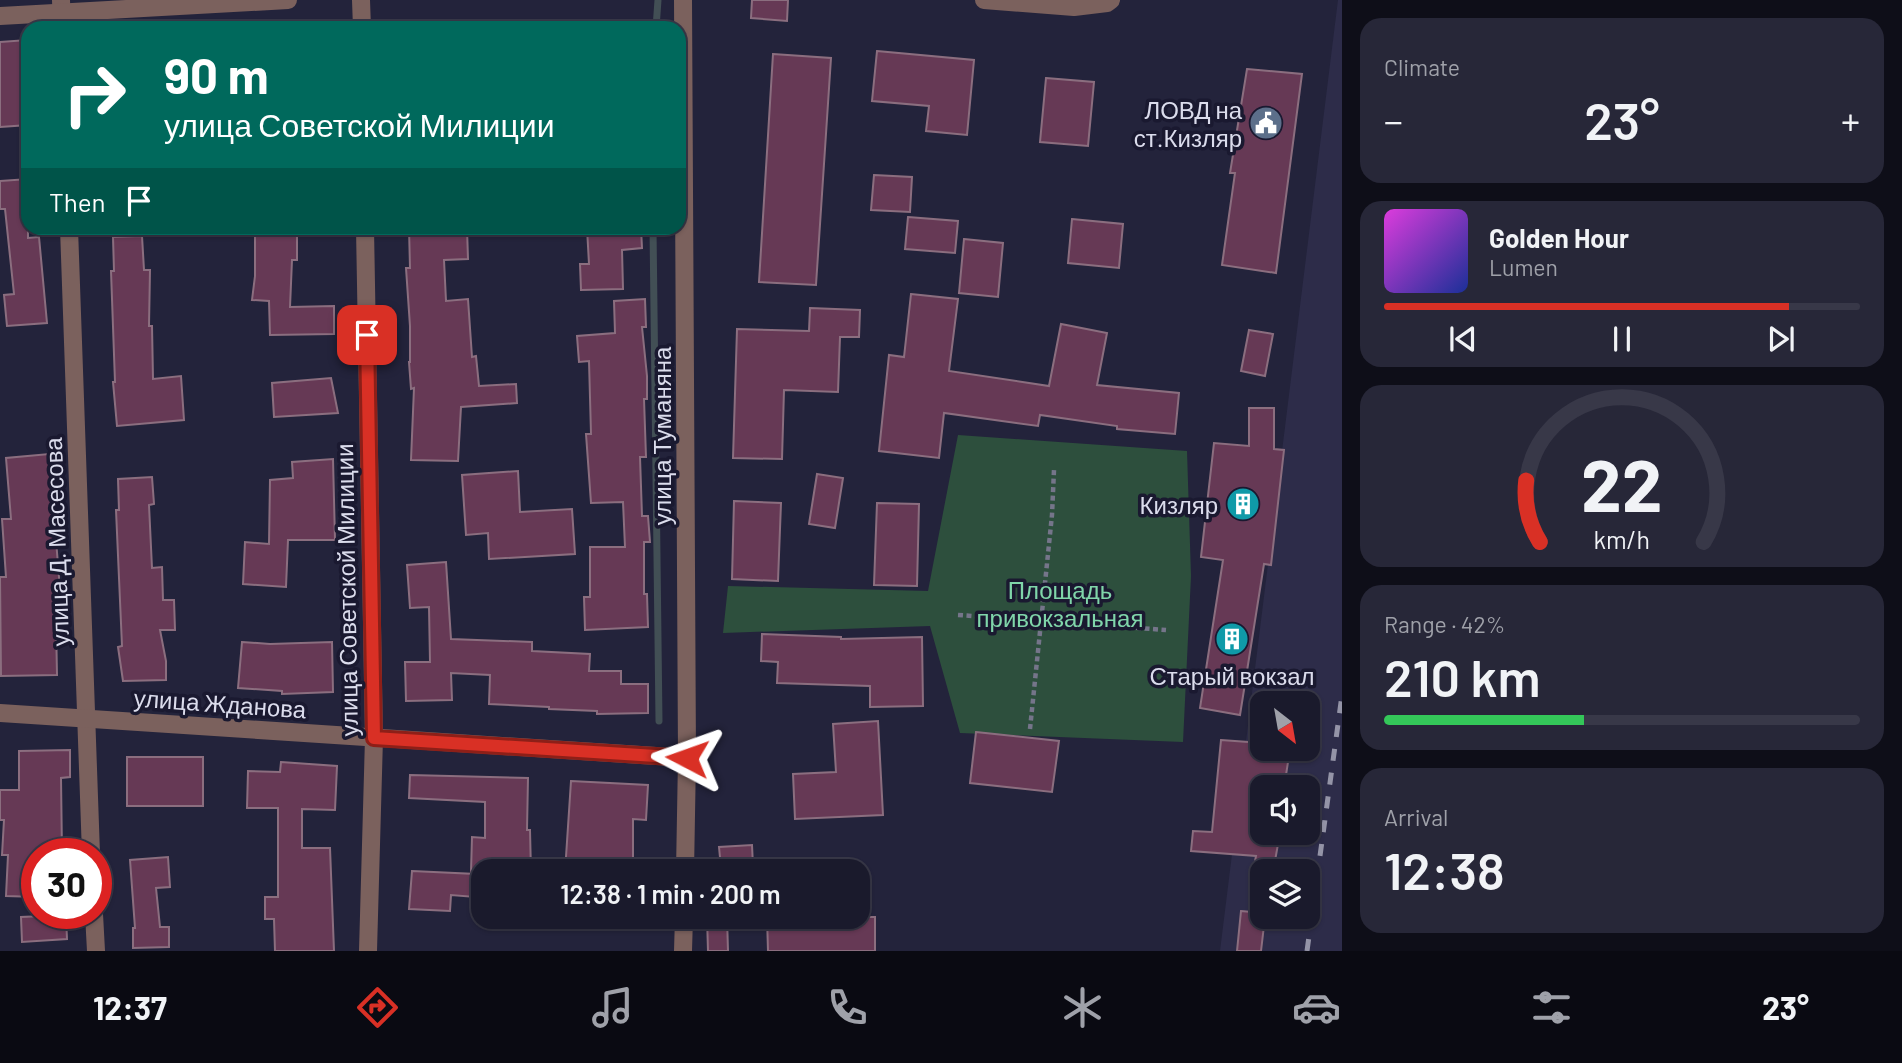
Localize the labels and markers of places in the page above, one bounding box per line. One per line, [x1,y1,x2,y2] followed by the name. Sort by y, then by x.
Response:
[1134,95,1243,152] place label: ЛОВД на ст.Кизляр
[1247,104,1285,142] public building icon: ЛОВД на ст.Кизляр
[337,305,397,365] pin
[1224,485,1262,523] building icon: Кизляр
[1140,490,1218,519] place label: Кизляр
[1213,620,1251,658] building icon: Старый вокзал
[1149,661,1315,690] place label: Старый вокзал

